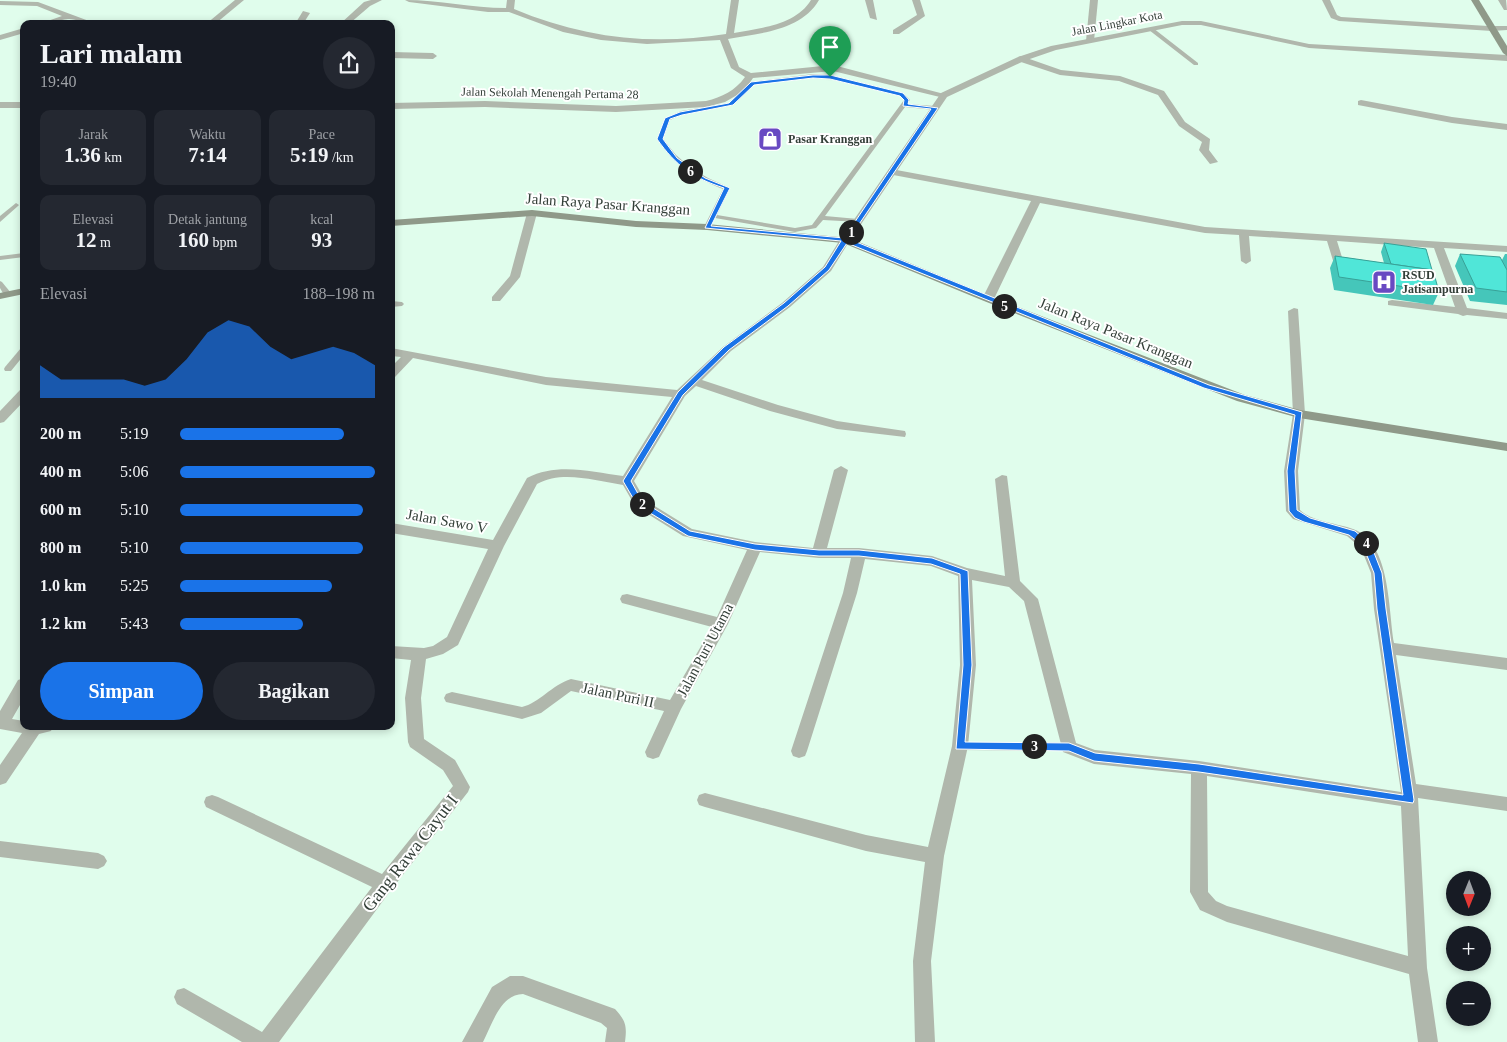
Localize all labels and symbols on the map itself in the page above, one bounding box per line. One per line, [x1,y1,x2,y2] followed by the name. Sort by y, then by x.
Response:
[1071,7,1164,39] street label: Jalan Lingkar Kota
[809,26,851,77] pin
[461,84,639,102] street label: Jalan Sekolah Menengah Pertama 28
[757,126,783,152] shop icon: Pasar Kranggan
[788,132,872,146] place label: Pasar Kranggan
[678,158,702,184] pin: 6
[525,190,691,218] street label: Jalan Raya Pasar Kranggan
[838,220,864,244] pin: 1
[1402,268,1473,296] place label: RSUD Jatisampurna
[1371,269,1397,295] hospital icon: RSUD Jatisampurna
[992,294,1016,318] pin: 5
[1037,295,1196,371] street label: Jalan Raya Pasar Kranggan
[630,492,654,516] pin: 2
[405,506,489,536] street label: Jalan Sawo V
[1354,530,1378,556] pin: 4
[674,600,736,699] street label: Jalan Puri Utama
[580,680,656,710] street label: Jalan Puri II
[1022,734,1046,758] pin: 3
[358,791,462,915] street label: Gang Rawa Cayut I
[1446,871,1491,916] north arrow

